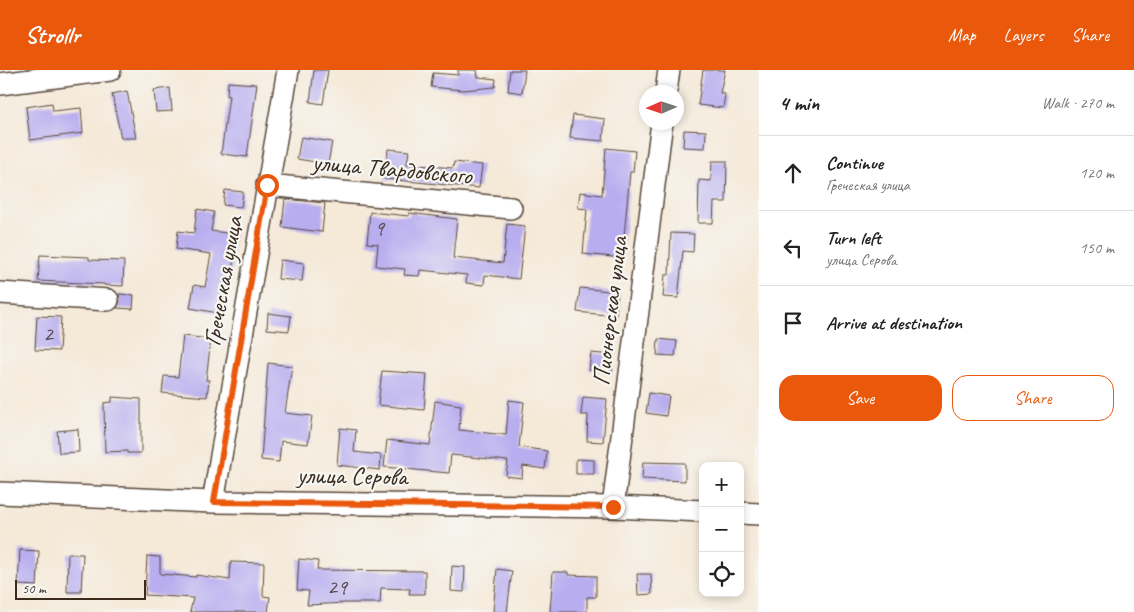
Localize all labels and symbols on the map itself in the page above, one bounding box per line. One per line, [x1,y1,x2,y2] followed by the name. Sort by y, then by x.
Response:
[639,85,684,130] north arrow
[309,146,474,192] street label: улица Твардовского
[256,174,279,197] route start
[196,212,250,348] street label: Греческая улица
[374,214,386,242] house number: 9
[585,233,635,387] street label: Пионерская улица
[43,320,55,348] house number: 2
[295,459,410,493] street label: улица Серова
[602,496,625,519] route end
[327,573,349,601] house number: 29
[15,577,146,600] scale bar

